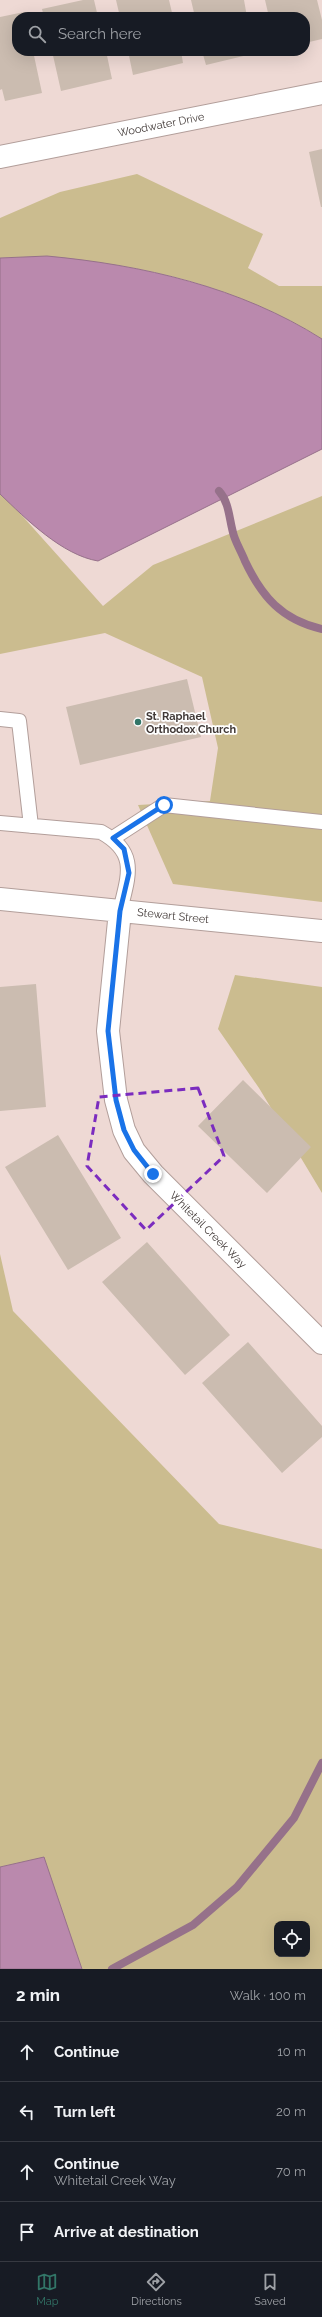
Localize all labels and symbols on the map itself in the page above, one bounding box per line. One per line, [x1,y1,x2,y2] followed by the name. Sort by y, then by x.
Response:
[116,110,206,140] street label: Woodwater Drive
[146,710,236,736] place label: St. Raphael Orthodox Church
[133,717,143,727] marker: St. Raphael Orthodox Church
[155,796,173,814] route start
[136,906,210,926] street label: Stewart Street
[144,1165,162,1183] route end
[167,1189,249,1271] street label: Whitetail Creek Way

